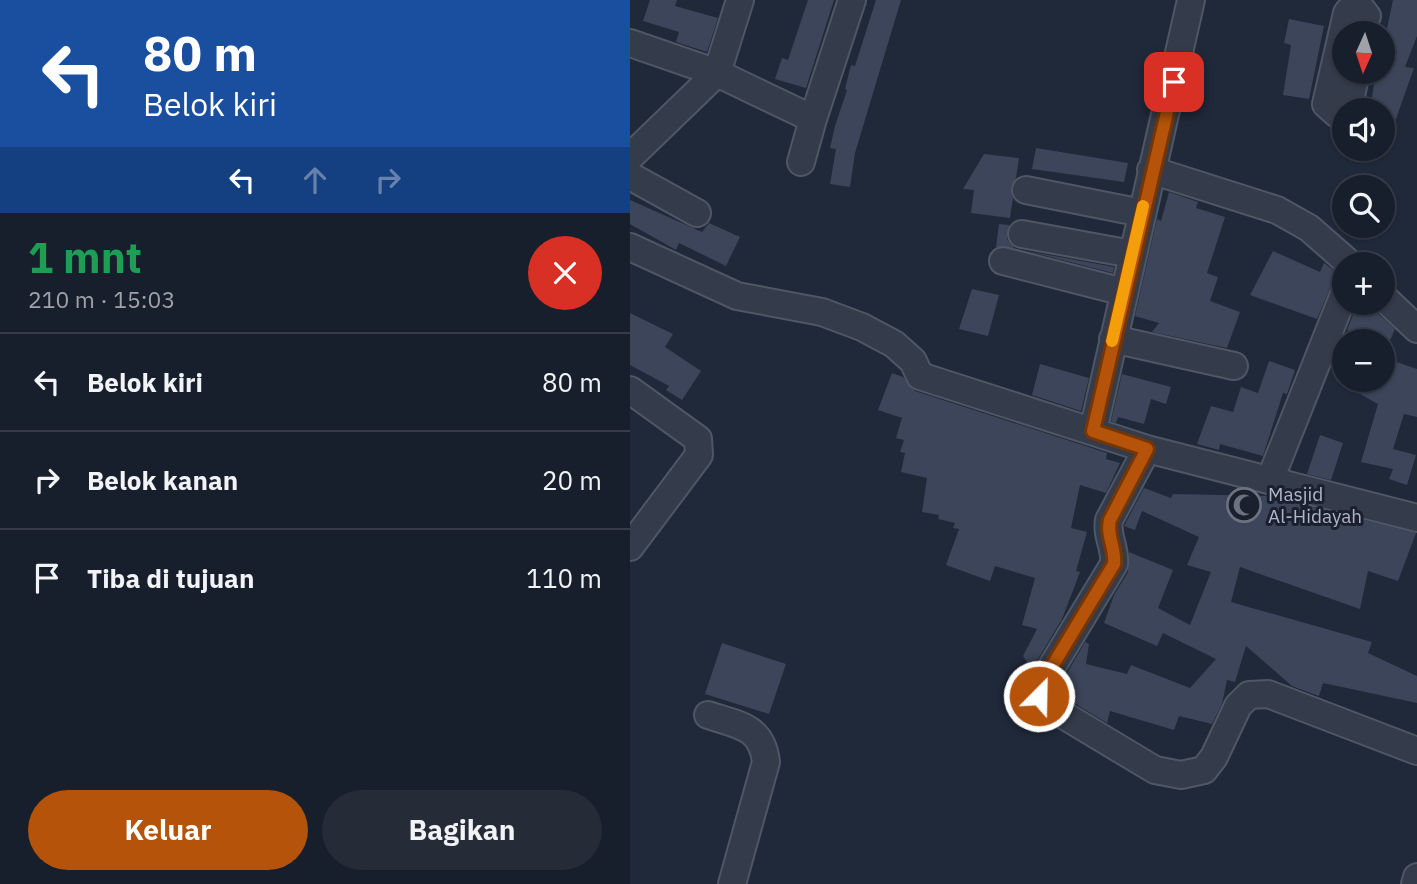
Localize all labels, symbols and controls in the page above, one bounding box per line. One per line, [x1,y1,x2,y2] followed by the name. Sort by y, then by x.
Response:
[143,21,257,84] text: 80 m
[1332,21,1395,84] north arrow
[1332,21,1395,392] map controls
[28,28,119,119] icon: left
[1144,52,1204,112] pin
[1155,63,1193,101] icon: arrive
[143,83,277,125] text: Belok kiri
[1332,98,1395,161] button: sound
[223,161,261,199] icon: left
[296,161,334,199] icon: ahead
[369,161,407,199] icon: right
[1332,175,1395,238] button: search
[28,230,142,285] text: 1 mnt
[528,236,602,310] button: close
[1332,252,1395,315] button: +
[28,284,175,314] text: 210 m · 15:03
[1332,329,1395,392] button: −
[28,363,66,401] icon: left
[87,365,203,399] text: Belok kiri
[542,365,602,399] text: 80 m
[28,461,66,499] icon: right
[87,463,238,497] text: Belok kanan
[542,463,602,497] text: 20 m
[1268,482,1362,528] place label: Masjid Al-Hidayah
[1225,486,1263,524] mosque icon: Masjid Al-Hidayah
[28,559,66,597] icon: arrive
[87,561,254,595] text: Tiba di tujuan
[526,561,602,595] text: 110 m
[1002,659,1076,733] position arrow
[28,790,308,870] button: Keluar
[322,790,602,870] button: Bagikan

